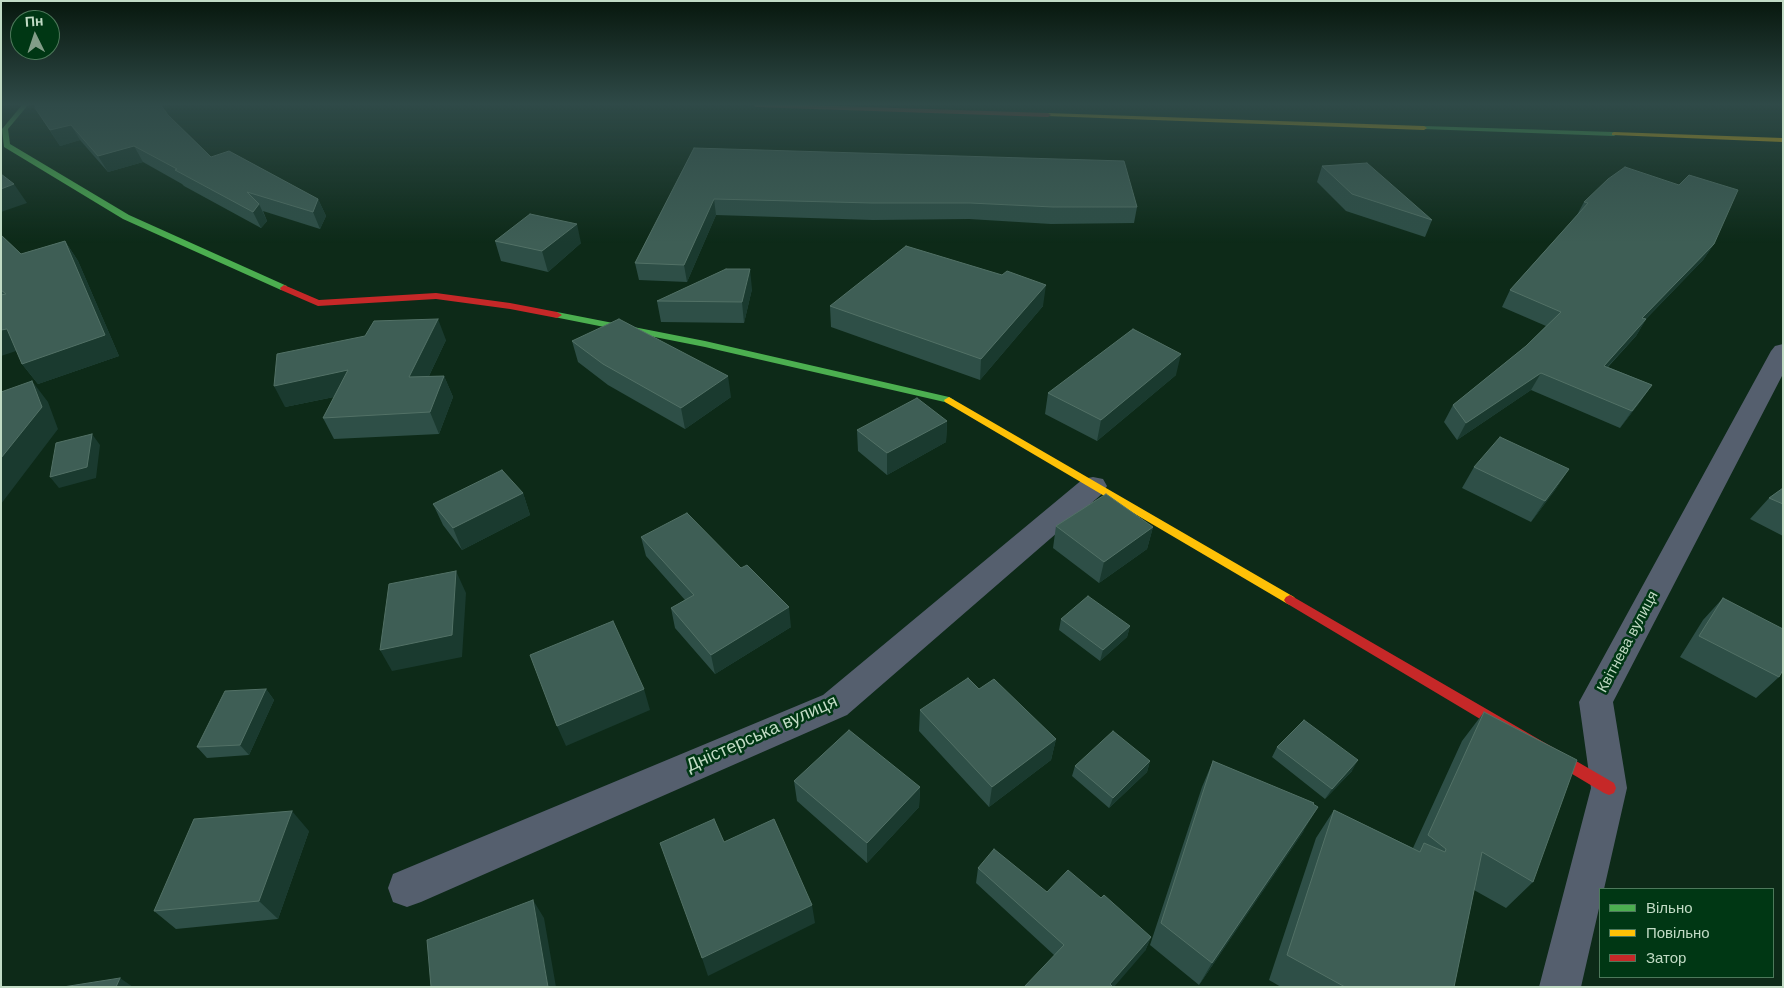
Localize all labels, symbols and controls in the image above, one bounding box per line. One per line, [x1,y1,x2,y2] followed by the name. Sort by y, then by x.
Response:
[10,10,60,60] north arrow
[24,12,44,30] text: Пн
[1594,588,1662,696] street label: Квітнева вулиця
[683,691,841,777] street label: Дністерська вулиця
[1599,888,1774,978] legend
[1646,899,1693,916] text: Вільно
[1646,924,1710,941] text: Повільно
[1646,949,1686,966] text: Затор

